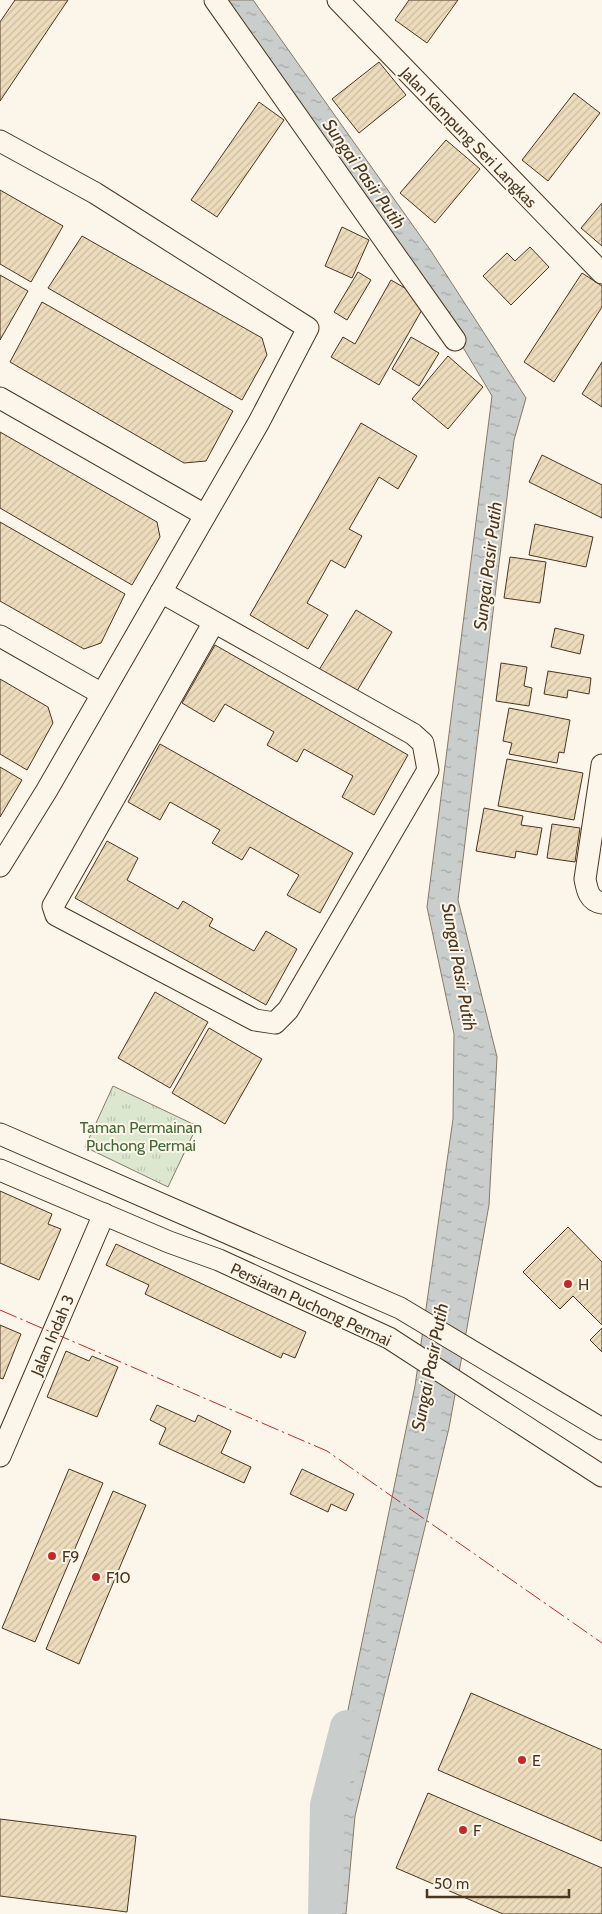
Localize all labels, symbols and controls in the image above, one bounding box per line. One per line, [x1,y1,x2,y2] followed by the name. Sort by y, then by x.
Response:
[396,62,541,212] street label: Jalan Kampung Seri Langkas
[318,115,410,233] water label: Sungai Pasir Putih
[469,500,507,632] water label: Sungai Pasir Putih
[437,901,481,1033] water label: Sungai Pasir Putih
[80,1118,202,1155] park label: Taman Permainan Puchong Permai
[227,1259,394,1350] street label: Persiaran Puchong Permai
[578,1275,589,1294] place label: H
[562,1278,574,1290] marker: H
[27,1292,78,1379] street label: Jalan Indah 3
[407,1301,453,1433] water label: Sungai Pasir Putih
[62,1547,79,1566] place label: F9
[46,1550,58,1562] marker: F9
[106,1568,131,1587] place label: F10
[90,1571,102,1583] marker: F10
[532,1751,541,1770] place label: E
[516,1754,528,1766] marker: E
[473,1821,482,1840] place label: F
[457,1824,469,1836] marker: F
[427,1866,570,1898] scale bar
[434,1875,469,1893] text: 50 m

